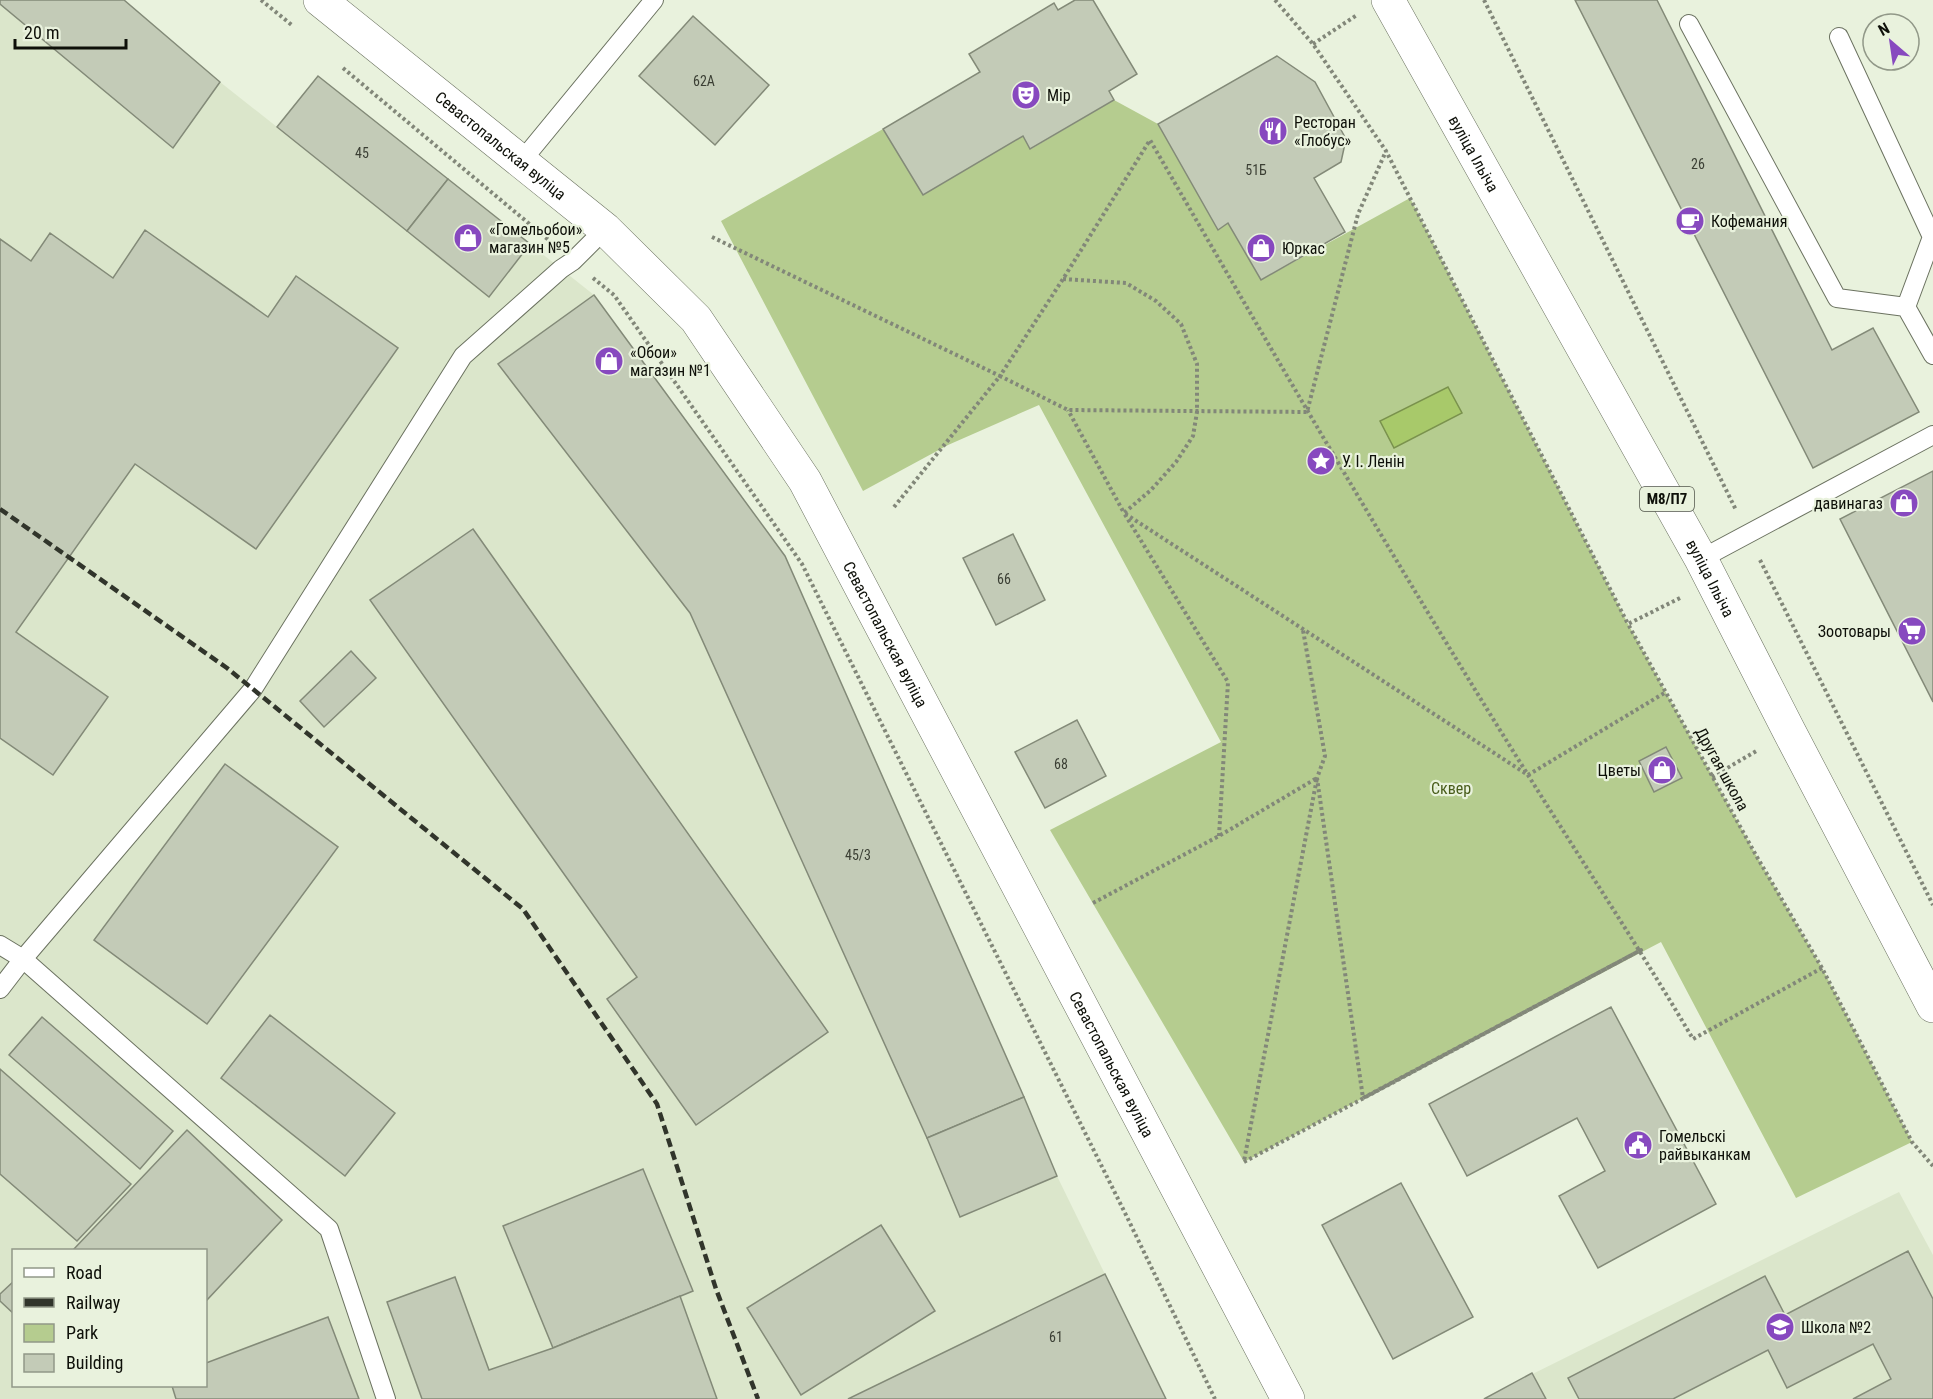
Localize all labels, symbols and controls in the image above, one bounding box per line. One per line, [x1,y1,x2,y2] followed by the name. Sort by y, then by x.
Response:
[15,12,126,50] scale bar
[1861,12,1921,72] north arrow
[1875,19,1893,40] text: N
[24,22,59,43] text: 20 m
[693,73,715,89] house number: 62А
[1010,79,1042,111] theatre icon: Мір
[1047,86,1071,105] place label: Мір
[432,87,570,204] street label: Севастопальская вуліца
[1445,112,1503,195] street label: вуліца Ільіча
[1294,113,1356,150] place label: Ресторан «Глобус»
[1257,115,1289,147] restaurant icon: Ресторан «Глобус»
[355,145,369,161] house number: 45
[1691,156,1705,172] house number: 26
[1245,162,1267,178] house number: 51Б
[1674,205,1706,237] cafe icon: Кофемания
[1711,212,1787,231] place label: Кофемания
[489,220,583,257] place label: «Гомельобои» магазин №5
[452,222,484,254] shop icon: «Гомельобои» магазин №5
[1245,232,1277,264] shop icon: Юркас
[1282,239,1325,258] place label: Юркас
[630,343,711,380] place label: «Обои» магазин №1
[593,345,625,377] shop icon: «Обои» магазин №1
[1305,445,1337,477] place icon: У. І. Ленін
[1342,452,1405,471] place label: У. І. Ленін
[1640,487,1694,511] road number: М8/П7
[1888,487,1920,519] shop icon: давинагаз
[1814,494,1883,513] place label: давинагаз
[1682,536,1739,620] street label: вуліца Ільіча
[839,558,932,710] street label: Севастопальская вуліца
[997,571,1011,587] house number: 66
[1896,615,1928,647] supermarket icon: Зоотовары
[1818,622,1891,641] place label: Зоотовары
[1691,724,1753,814] street label: Другая школа
[1646,754,1678,786] shop icon: Цветы
[1054,756,1068,772] house number: 68
[1598,761,1641,780] place label: Цветы
[1431,779,1471,798] park label: Сквер
[845,847,871,863] house number: 45/3
[1066,988,1158,1141] street label: Севастопальская вуліца
[1659,1127,1751,1164] place label: Гомельскі райвыканкам
[1622,1129,1654,1161] public building icon: Гомельскі райвыканкам
[12,1249,207,1387] legend
[66,1262,102,1283] text: Road
[66,1292,121,1313] text: Railway
[1764,1311,1796,1343] school or university icon: Школа №2
[1801,1318,1871,1337] place label: Школа №2
[66,1322,98,1343] text: Park
[1049,1329,1063,1345] house number: 61
[66,1352,123,1373] text: Building

